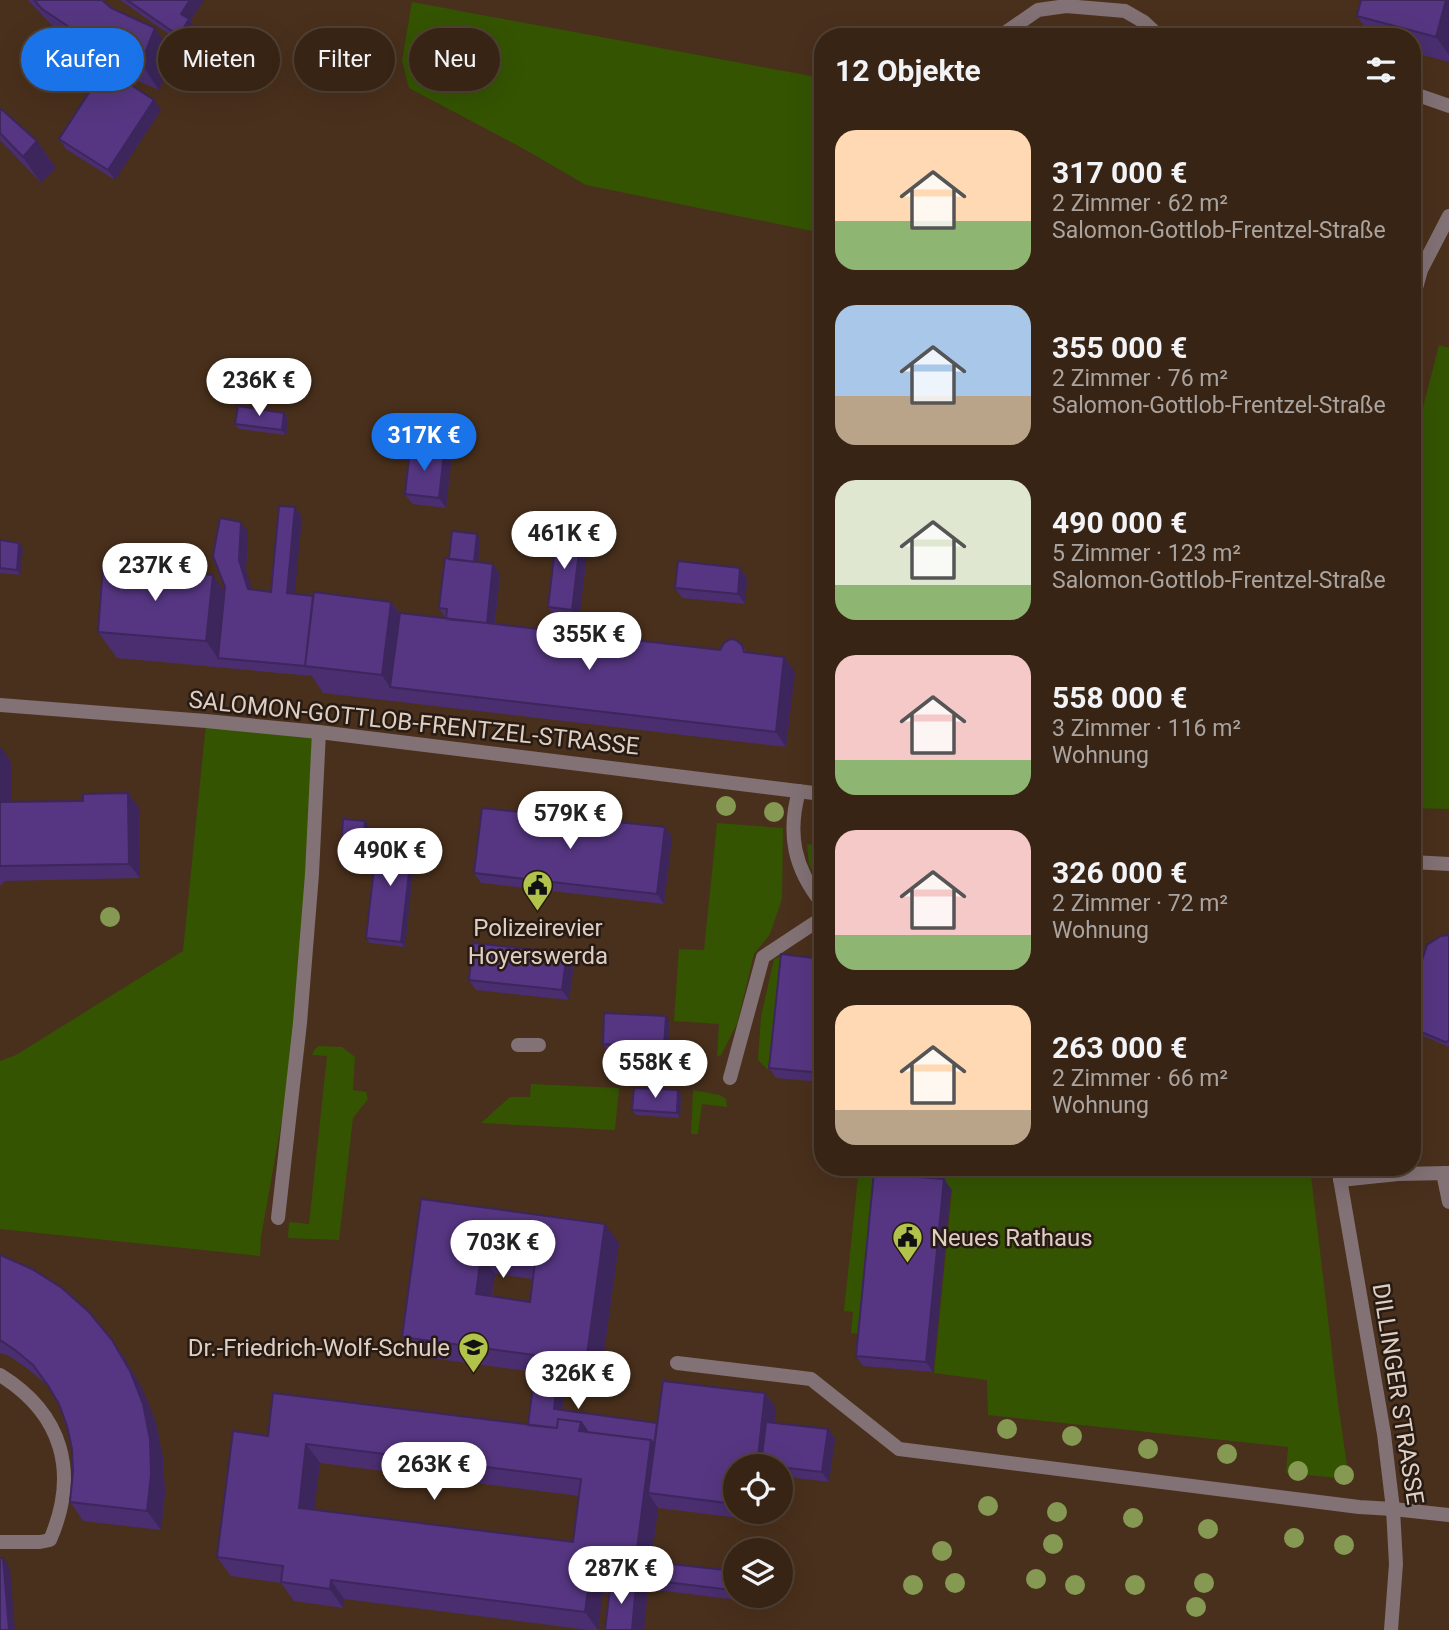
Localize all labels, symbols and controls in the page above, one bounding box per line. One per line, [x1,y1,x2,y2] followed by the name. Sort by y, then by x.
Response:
[21,28,144,91] chip: Kaufen
[158,28,280,91] chip: Mieten
[294,28,395,91] chip: Filter
[409,28,500,91] chip: Neu
[1362,51,1400,89] icon: filters
[835,53,981,88] text: 12 Objekte
[1052,155,1187,190] text: 317 000 €
[891,158,975,242] icon: home
[1052,190,1228,217] text: 2 Zimmer · 62 m²
[1052,217,1386,244] text: Salomon-Gottlob-Frentzel-Straße
[1052,330,1187,365] text: 355 000 €
[891,333,975,417] icon: home
[202,358,316,418] pin: 236K €
[1052,365,1228,392] text: 2 Zimmer · 76 m²
[222,367,296,394] text: 236K €
[1052,392,1386,419] text: Salomon-Gottlob-Frentzel-Straße
[367,414,481,473] pin: 317K €
[387,422,461,449] text: 317K €
[1052,505,1187,540] text: 490 000 €
[891,508,975,592] icon: home
[507,512,621,571] pin: 461K €
[527,520,601,547] text: 461K €
[1052,540,1241,567] text: 5 Zimmer · 123 m²
[98,544,212,603] pin: 237K €
[118,552,192,579] text: 237K €
[1052,567,1386,594] text: Salomon-Gottlob-Frentzel-Straße
[532,612,646,672] pin: 355K €
[552,621,626,648] text: 355K €
[1052,680,1187,715] text: 558 000 €
[891,683,975,767] icon: home
[187,685,641,761] street label: SALOMON-GOTTLOB-FRENTZEL-STRASSE
[1052,715,1241,742] text: 3 Zimmer · 116 m²
[1052,742,1149,769] text: Wohnung
[513,792,627,851] pin: 579K €
[533,800,607,827] text: 579K €
[333,828,447,888] pin: 490K €
[353,837,427,864] text: 490K €
[1052,855,1187,890] text: 326 000 €
[891,858,975,942] icon: home
[521,869,555,913] public building icon: Polizeirevier Hoyerswerda
[1052,890,1228,917] text: 2 Zimmer · 72 m²
[468,914,608,970] place label: Polizeirevier Hoyerswerda
[1052,917,1149,944] text: Wohnung
[1052,1030,1187,1065] text: 263 000 €
[891,1033,975,1117] icon: home
[598,1040,712,1100] pin: 558K €
[618,1049,692,1076] text: 558K €
[1052,1065,1228,1092] text: 2 Zimmer · 66 m²
[1052,1092,1149,1119] text: Wohnung
[446,1220,560,1280] pin: 703K €
[891,1221,925,1265] public building icon: Neues Rathaus
[931,1224,1093,1252] place label: Neues Rathaus
[466,1229,540,1256] text: 703K €
[1367,1281,1429,1507] street label: DILLINGER STRASSE
[456,1331,490,1375] school or university icon: Dr.-Friedrich-Wolf-Schule
[188,1334,450,1362] place label: Dr.-Friedrich-Wolf-Schule
[521,1352,635,1411] pin: 326K €
[541,1360,615,1387] text: 326K €
[377,1442,491,1502] pin: 263K €
[397,1451,471,1478] text: 263K €
[723,1454,793,1608] map controls
[723,1454,793,1524] button: locate
[723,1538,793,1608] button: layers
[564,1546,678,1606] pin: 287K €
[584,1555,658,1582] text: 287K €

